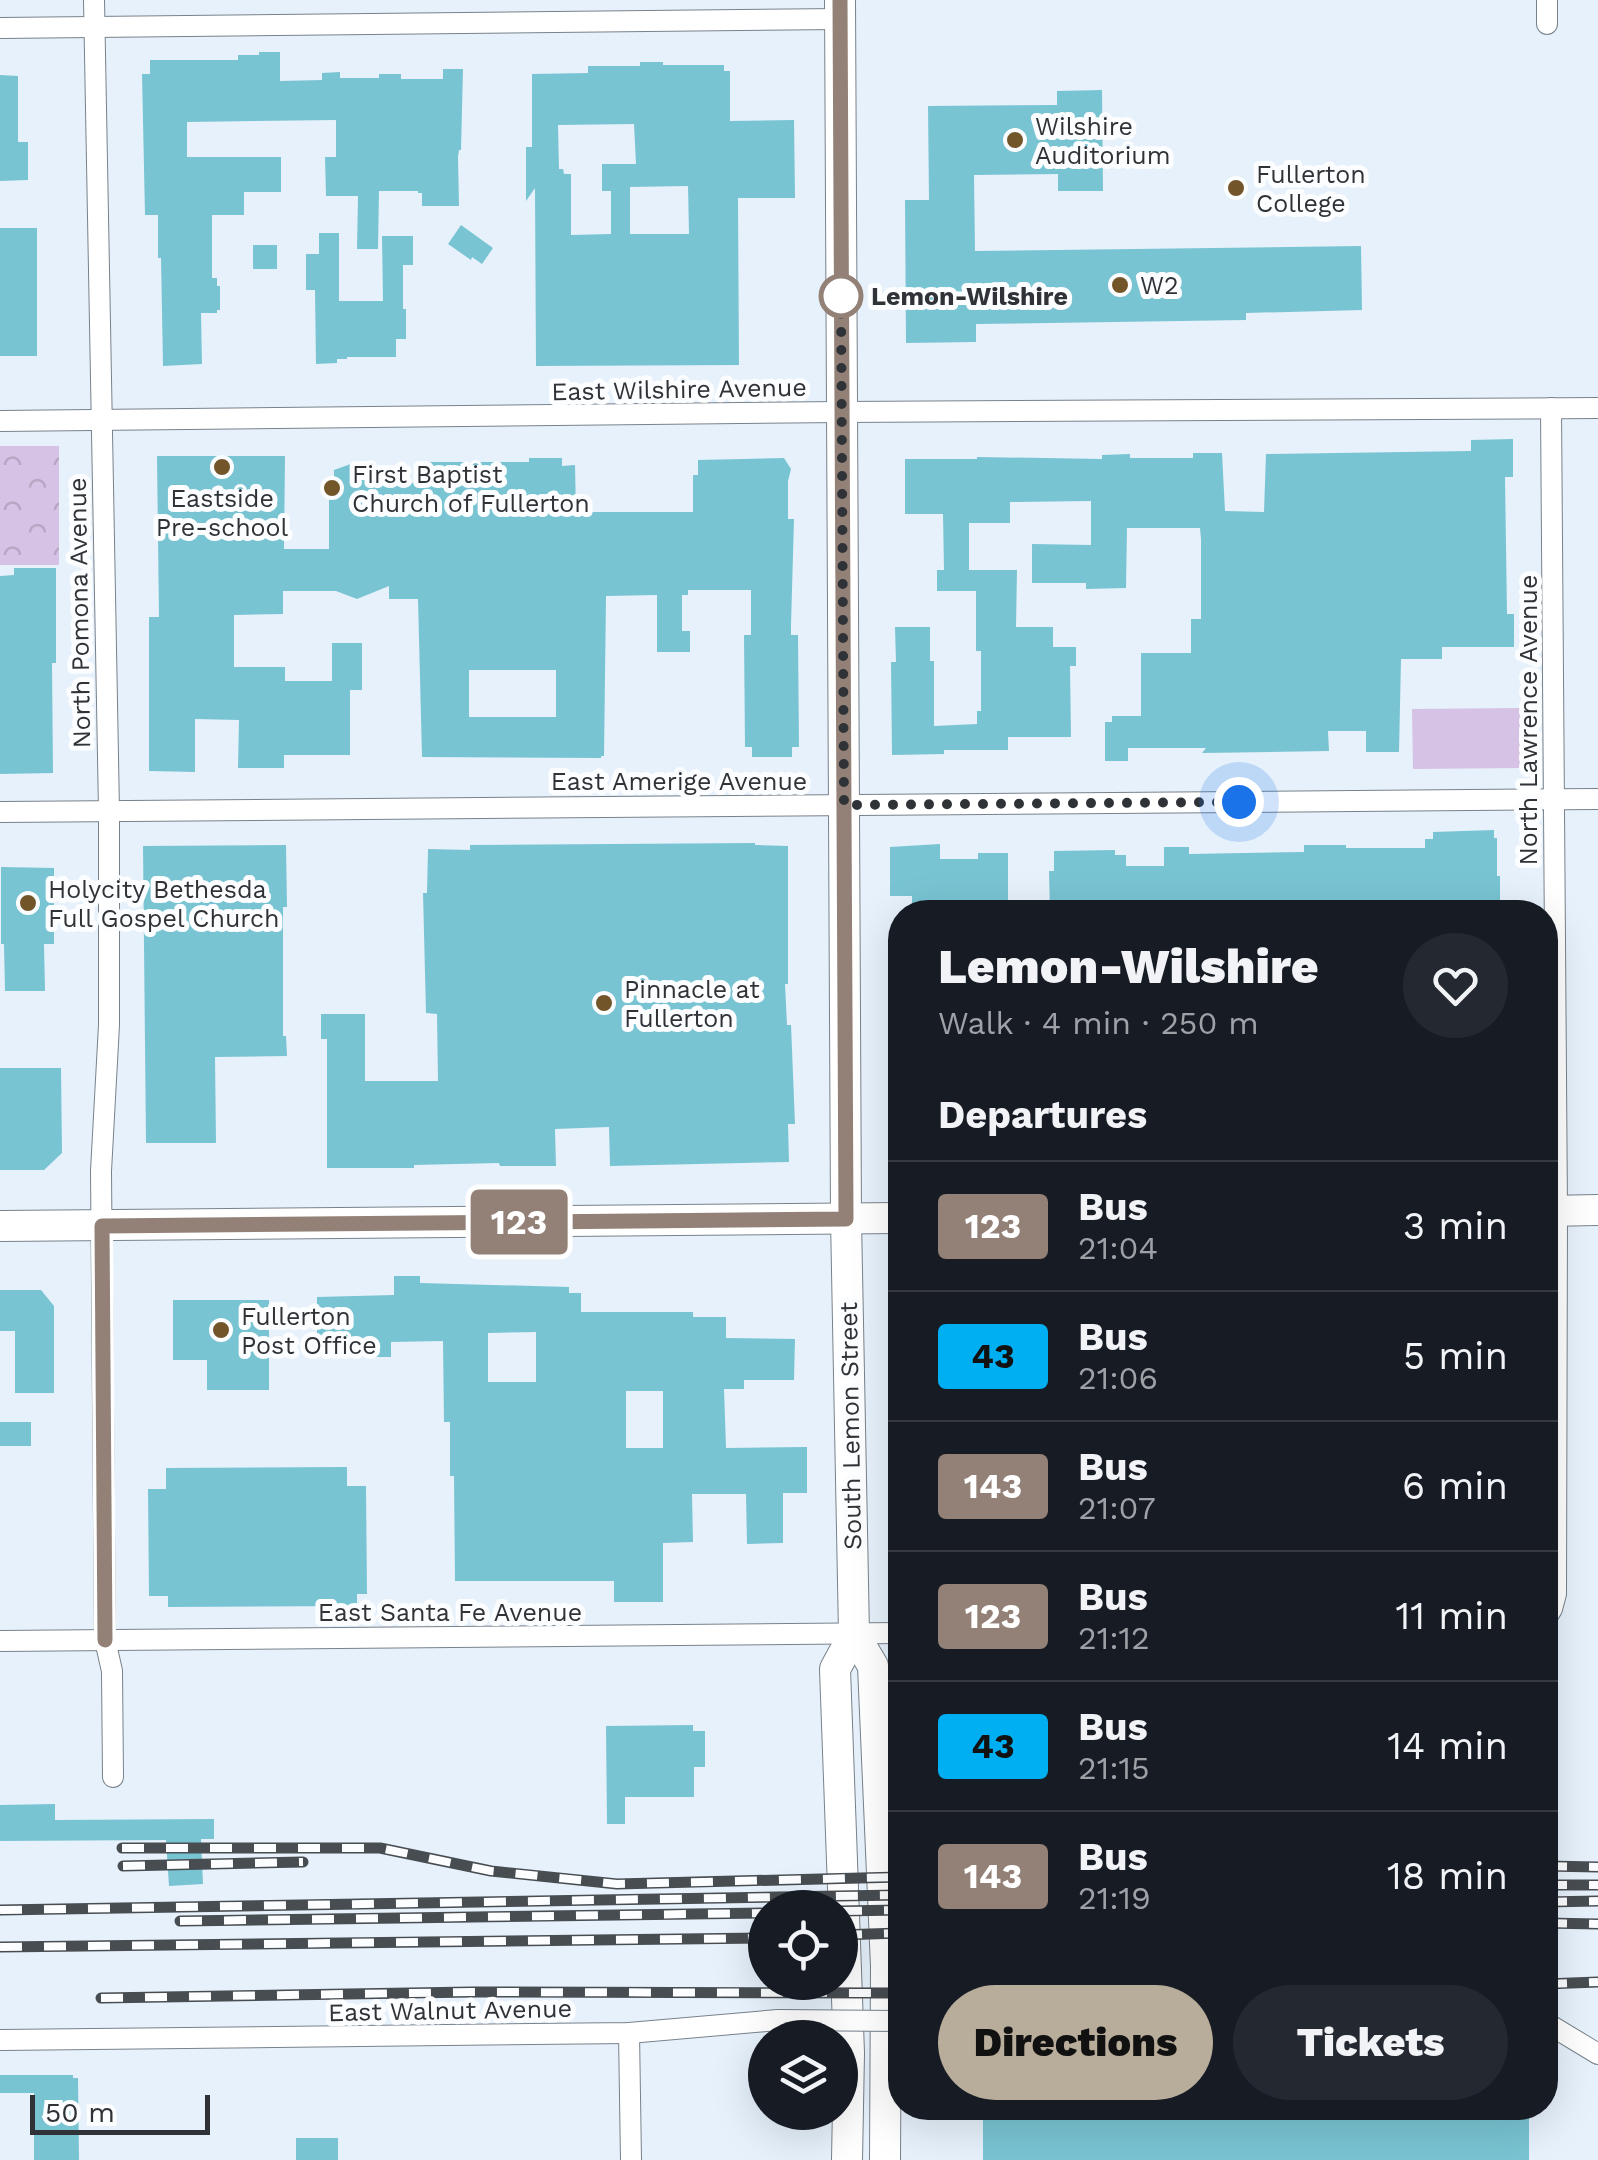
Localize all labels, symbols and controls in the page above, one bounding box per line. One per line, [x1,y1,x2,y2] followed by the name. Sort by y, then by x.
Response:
[1035,112,1171,170] place label: Wilshire Auditorium
[1004,129,1026,151] marker: Wilshire Auditorium
[1256,160,1366,218] place label: Fullerton College
[1225,177,1247,199] marker: Fullerton College
[1140,271,1179,300] place label: W2
[1109,274,1131,296] marker: W2
[820,275,862,317] marker: Lemon-Wilshire
[871,282,1068,311] place label: Lemon-Wilshire
[551,373,807,406] street label: East Wilshire Avenue
[211,456,233,478] marker: Eastside Pre-school
[352,460,590,518] place label: First Baptist Church of Fullerton
[63,477,96,749] street label: North Pomona Avenue
[321,477,343,499] marker: First Baptist Church of Fullerton
[156,484,289,542] place label: Eastside Pre-school
[1514,575,1543,865] street label: North Lawrence Avenue
[551,767,807,796] street label: East Amerige Avenue
[1214,777,1264,827] your location
[48,875,280,933] place label: Holycity Bethesda Full Gospel Church
[17,892,39,914] marker: Holycity Bethesda Full Gospel Church
[1403,933,1508,1038] button: heart
[938,938,1319,995] text: Lemon-Wilshire
[624,975,760,1033] place label: Pinnacle at Fullerton
[593,992,615,1014] marker: Pinnacle at Fullerton
[938,1004,1259,1042] text: Walk · 4 min · 250 m
[938,1093,1147,1137] text: Departures
[1078,1185,1148,1229] text: Bus
[462,1190,576,1254] line badge: 123
[491,1201,547,1243] text: 123
[1403,1204,1508,1248] text: 3 min
[965,1205,1021,1247] text: 123
[1078,1229,1158,1267] text: 21:04
[834,1301,867,1550] street label: South Lemon Street
[241,1302,377,1360] place label: Fullerton Post Office
[1078,1315,1148,1359] text: Bus
[210,1319,232,1341] marker: Fullerton Post Office
[1403,1334,1508,1378] text: 5 min
[971,1335,1015,1377] text: 43
[1078,1359,1158,1397] text: 21:06
[1078,1445,1148,1489] text: Bus
[1402,1464,1508,1508] text: 6 min
[964,1465,1022,1507] text: 143
[1078,1489,1156,1527] text: 21:07
[1078,1575,1148,1619] text: Bus
[1396,1594,1508,1638] text: 11 min
[965,1595,1021,1637] text: 123
[318,1598,582,1627] street label: East Santa Fe Avenue
[1078,1619,1150,1657] text: 21:12
[1078,1705,1148,1749] text: Bus
[1387,1724,1508,1768] text: 14 min
[971,1725,1015,1767] text: 43
[1078,1749,1150,1787] text: 21:15
[1078,1835,1148,1879] text: Bus
[1387,1854,1508,1898] text: 18 min
[964,1855,1022,1897] text: 143
[1078,1879,1151,1917] text: 21:19
[748,1890,858,2130] map controls
[748,1890,858,2000] button: locate
[938,1985,1213,2100] button: Directions
[1233,1985,1508,2100] button: Tickets
[328,1994,572,2027] street label: East Walnut Avenue
[748,2020,858,2130] button: layers
[30,2090,210,2134] scale bar
[45,2096,115,2129] text: 50 m

